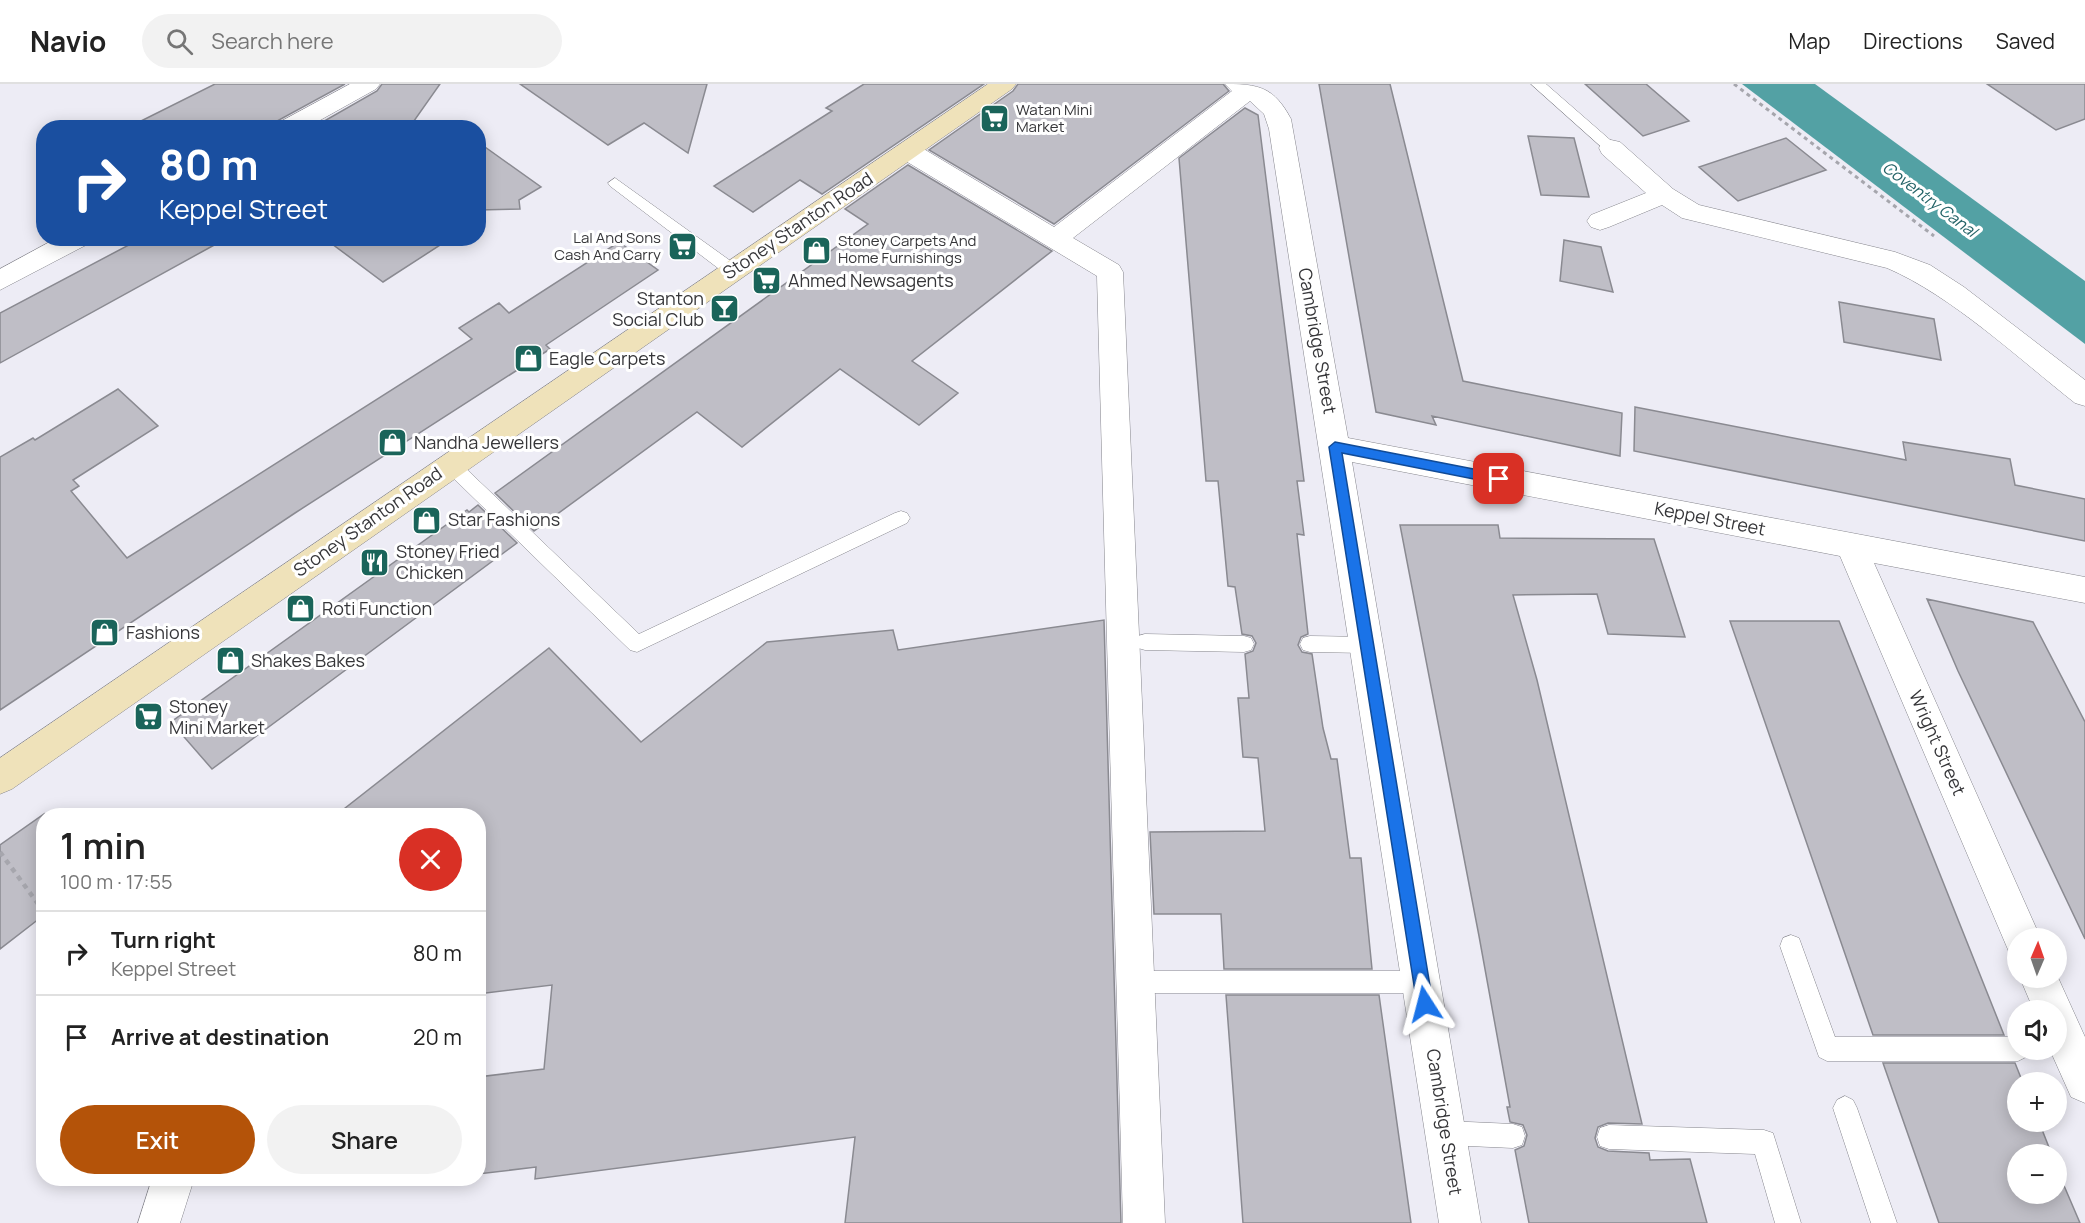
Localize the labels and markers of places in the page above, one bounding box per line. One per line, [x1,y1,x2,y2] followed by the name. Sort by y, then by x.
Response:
[1016,99,1092,137] place label: Watan Mini Market
[979,103,1011,135] supermarket icon: Watan Mini Market
[554,227,661,265] place label: Lal And Sons Cash And Carry
[838,230,976,268] place label: Stoney Carpets And Home Furnishings
[666,231,698,263] supermarket icon: Lal And Sons Cash And Carry
[801,234,833,266] shop icon: Stoney Carpets And Home Furnishings
[751,265,783,297] supermarket icon: Ahmed Newsagents
[788,268,954,292] place label: Ahmed Newsagents
[612,286,704,331] place label: Stanton Social Club
[709,293,741,325] bar icon: Stanton Social Club
[512,343,544,375] shop icon: Eagle Carpets
[549,346,665,370] place label: Eagle Carpets
[377,427,409,459] shop icon: Nandha Jewellers
[414,430,559,454] place label: Nandha Jewellers
[1473,453,1524,504] pin
[411,504,443,536] shop icon: Star Fashions
[448,507,560,531] place label: Star Fashions
[396,539,500,584] place label: Stoney Fried Chicken
[359,546,391,578] restaurant icon: Stoney Fried Chicken
[285,593,317,625] shop icon: Roti Function
[322,596,432,620] place label: Roti Function
[89,617,121,649] shop icon: Fashions
[126,620,200,644] place label: Fashions
[214,645,246,677] shop icon: Shakes Bakes
[251,648,365,672] place label: Shakes Bakes
[169,694,265,739] place label: Stoney Mini Market
[132,701,164,733] supermarket icon: Stoney Mini Market

